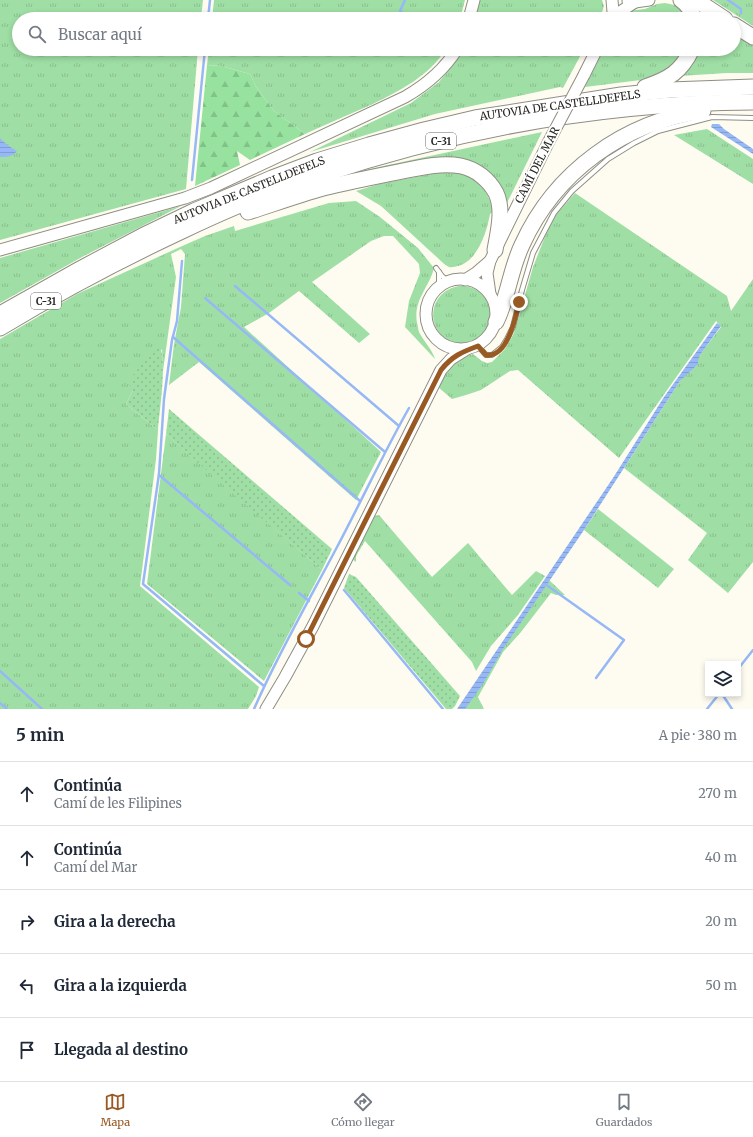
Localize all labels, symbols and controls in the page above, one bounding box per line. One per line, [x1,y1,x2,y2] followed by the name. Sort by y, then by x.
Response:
[12,12,741,56] search box
[26,23,48,45] icon: search
[58,25,142,44] text: Buscar aquí
[478,87,642,123] street label: AUTOVIA DE CASTELLDEFELS
[512,124,562,206] street label: CAMÍ DEL MAR
[426,133,456,149] road number: C-31
[170,153,327,227] street label: AUTOVIA DE CASTELLDEFELS
[31,293,61,309] road number: C-31
[510,293,528,311] route end
[297,630,315,648] route start
[705,661,741,697] map controls
[705,661,741,697] button: layers
[16,724,64,746] text: 5 min
[659,727,737,744] text: A pie · 380 m
[54,776,122,795] text: Continúa
[16,783,38,805] icon: ahead
[698,785,737,802] text: 270 m
[54,795,182,812] text: Camí de les Filipines
[54,840,122,859] text: Continúa
[16,847,38,869] icon: ahead
[705,849,737,866] text: 40 m
[54,859,137,876] text: Camí del Mar
[16,911,38,933] icon: right
[54,912,176,931] text: Gira a la derecha
[705,913,737,930] text: 20 m
[16,975,38,997] icon: left
[54,976,187,995] text: Gira a la izquierda
[705,977,737,994] text: 50 m
[16,1039,38,1061] icon: arrive
[54,1040,188,1059] text: Llegada al destino
[101,1091,130,1129] tab: Mapa
[331,1091,395,1129] tab: Cómo llegar
[596,1091,652,1129] tab: Guardados

